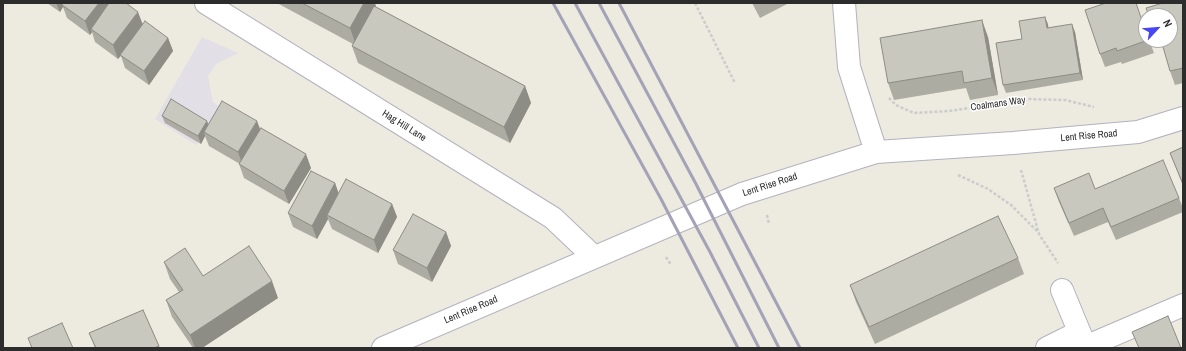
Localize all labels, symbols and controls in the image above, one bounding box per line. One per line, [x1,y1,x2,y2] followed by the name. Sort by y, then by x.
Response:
[1138,8,1178,48] north arrow
[1160,17,1176,29] text: N
[970,94,1026,114] street label: Coalmans Way
[380,108,428,144] street label: Hag Hill Lane
[1060,128,1118,144] street label: Lent Rise Road
[741,170,799,200] street label: Lent Rise Road
[442,293,500,327] street label: Lent Rise Road

